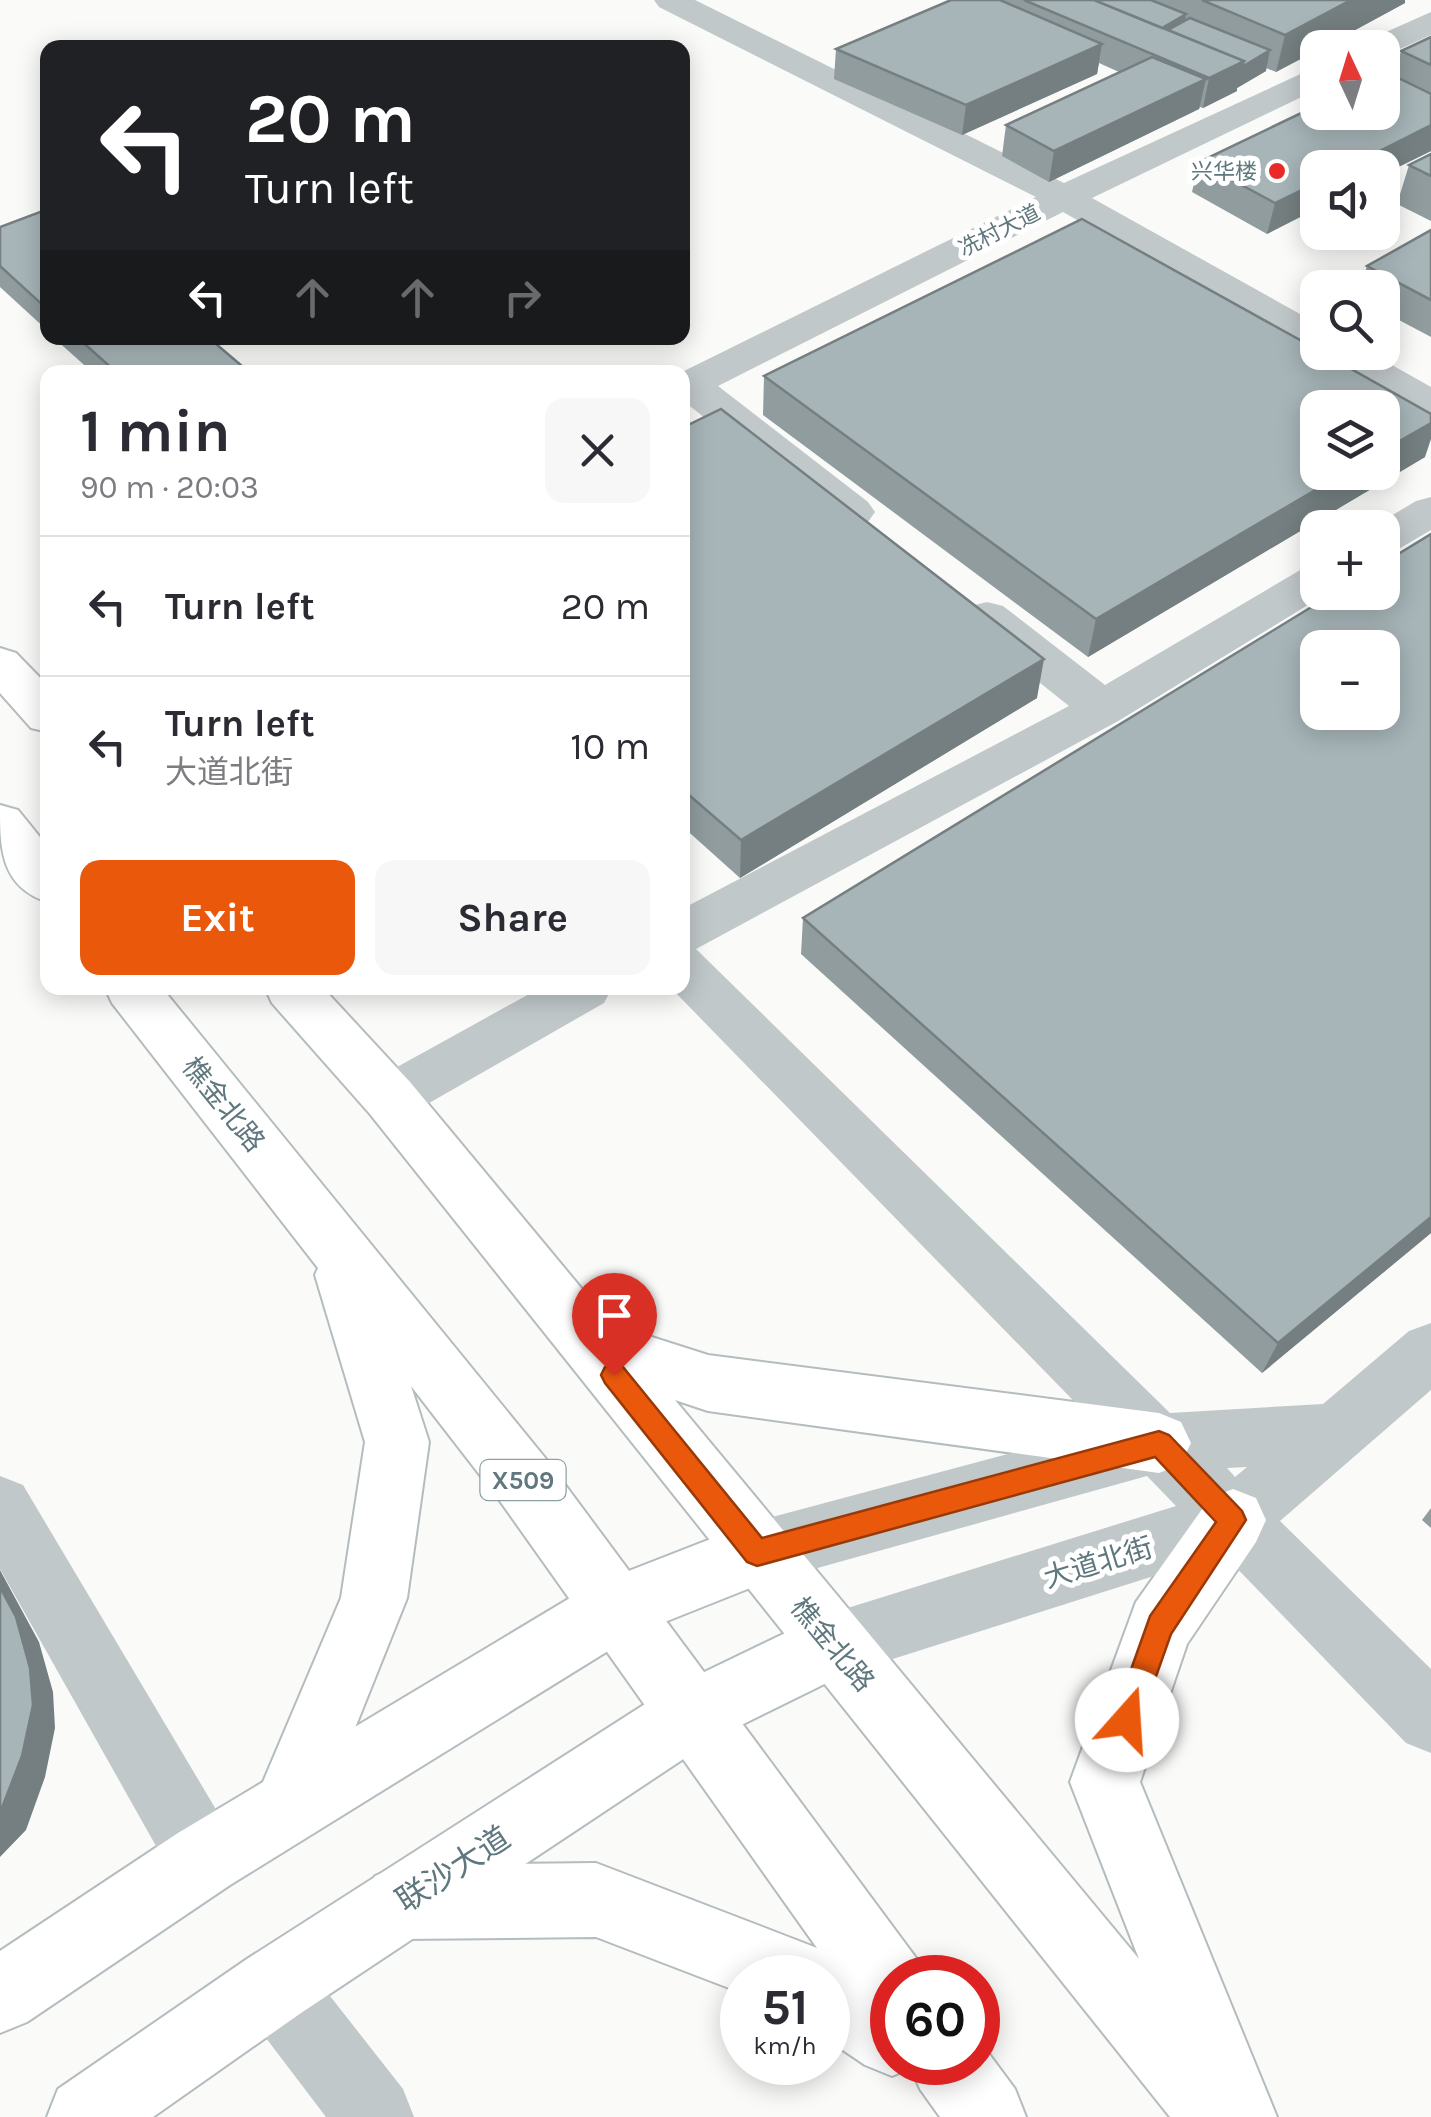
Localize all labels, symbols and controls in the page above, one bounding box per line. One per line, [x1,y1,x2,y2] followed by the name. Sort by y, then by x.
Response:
[1300,30,1400,130] north arrow
[1300,30,1400,730] map controls
[245,78,416,160] text: 20 m
[80,80,210,210] icon: left
[1300,150,1400,250] button: sound
[1191,159,1257,185] place label: 兴华楼
[1266,160,1288,182] marker: 兴华楼
[245,162,414,214] text: Turn left
[954,199,1045,262] street label: 冼村大道
[180,270,235,325] icon: left
[285,270,340,325] icon: ahead
[390,270,445,325] icon: ahead
[495,270,550,325] icon: right
[1300,270,1400,370] button: search
[1300,390,1400,490] button: layers
[80,396,231,466] text: 1 min
[545,398,650,503] button: close
[80,469,259,506] text: 90 m · 20:03
[1300,510,1400,610] button: +
[80,579,135,634] icon: left
[165,584,315,629] text: Turn left
[561,584,650,629] text: 20 m
[1300,630,1400,730] button: −
[165,701,315,746] text: Turn left
[80,719,135,774] icon: left
[570,724,650,769] text: 10 m
[165,754,293,791] text: 大道北街
[80,860,355,975] button: Exit
[375,860,650,975] button: Share
[176,1050,272,1158] street label: 樵金北路
[572,1273,657,1376] pin
[587,1288,642,1343] icon: arrive
[480,1460,566,1500] road number: X509
[1040,1530,1157,1595] street label: 大道北街
[784,1591,881,1698] street label: 樵金北路
[1075,1668,1179,1772] position arrow
[390,1819,517,1920] street label: 联沙大道
[870,1955,1000,2085] speed limit sign: 60
[762,1978,808,2037] text: 51
[753,2031,817,2060] text: km/h

